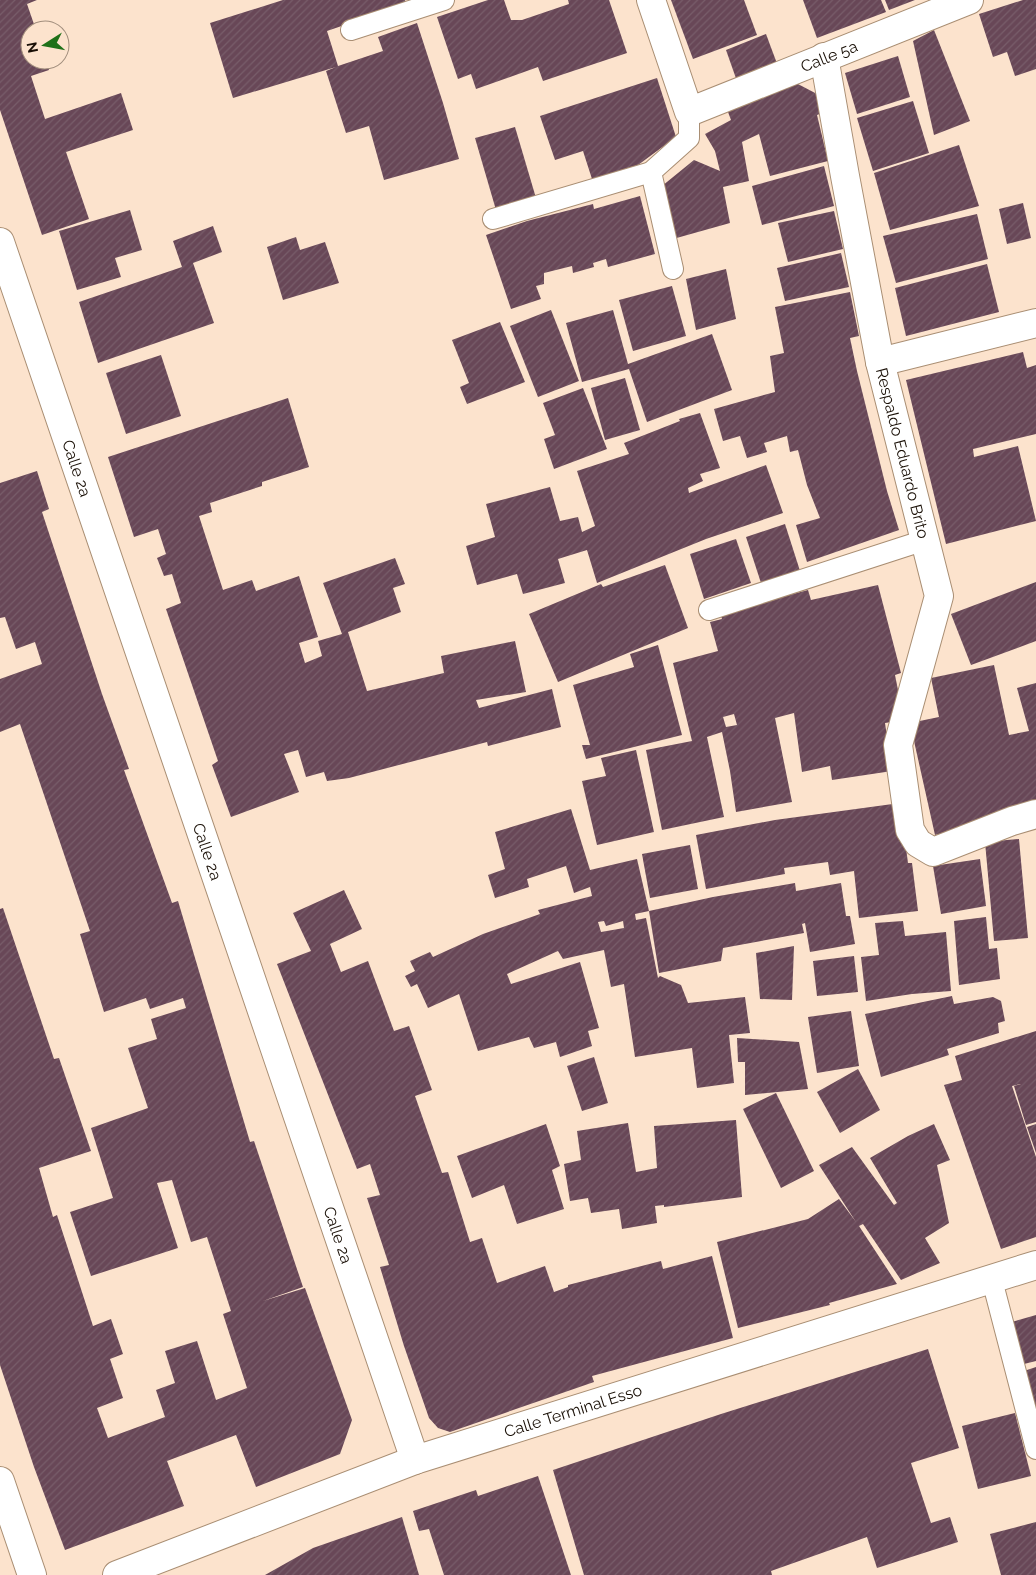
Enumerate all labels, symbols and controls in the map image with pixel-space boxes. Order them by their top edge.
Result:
north arrow [20,20,70,70]
street label: Calle 5a [798,36,860,76]
text: N [23,41,41,54]
street label: Respaldo Eduardo Brito [872,366,934,540]
street label: Calle 2a [59,437,96,499]
street label: Calle 2a [189,821,226,883]
street label: Calle 2a [320,1204,357,1266]
street label: Calle Terminal Esso [502,1380,644,1441]

